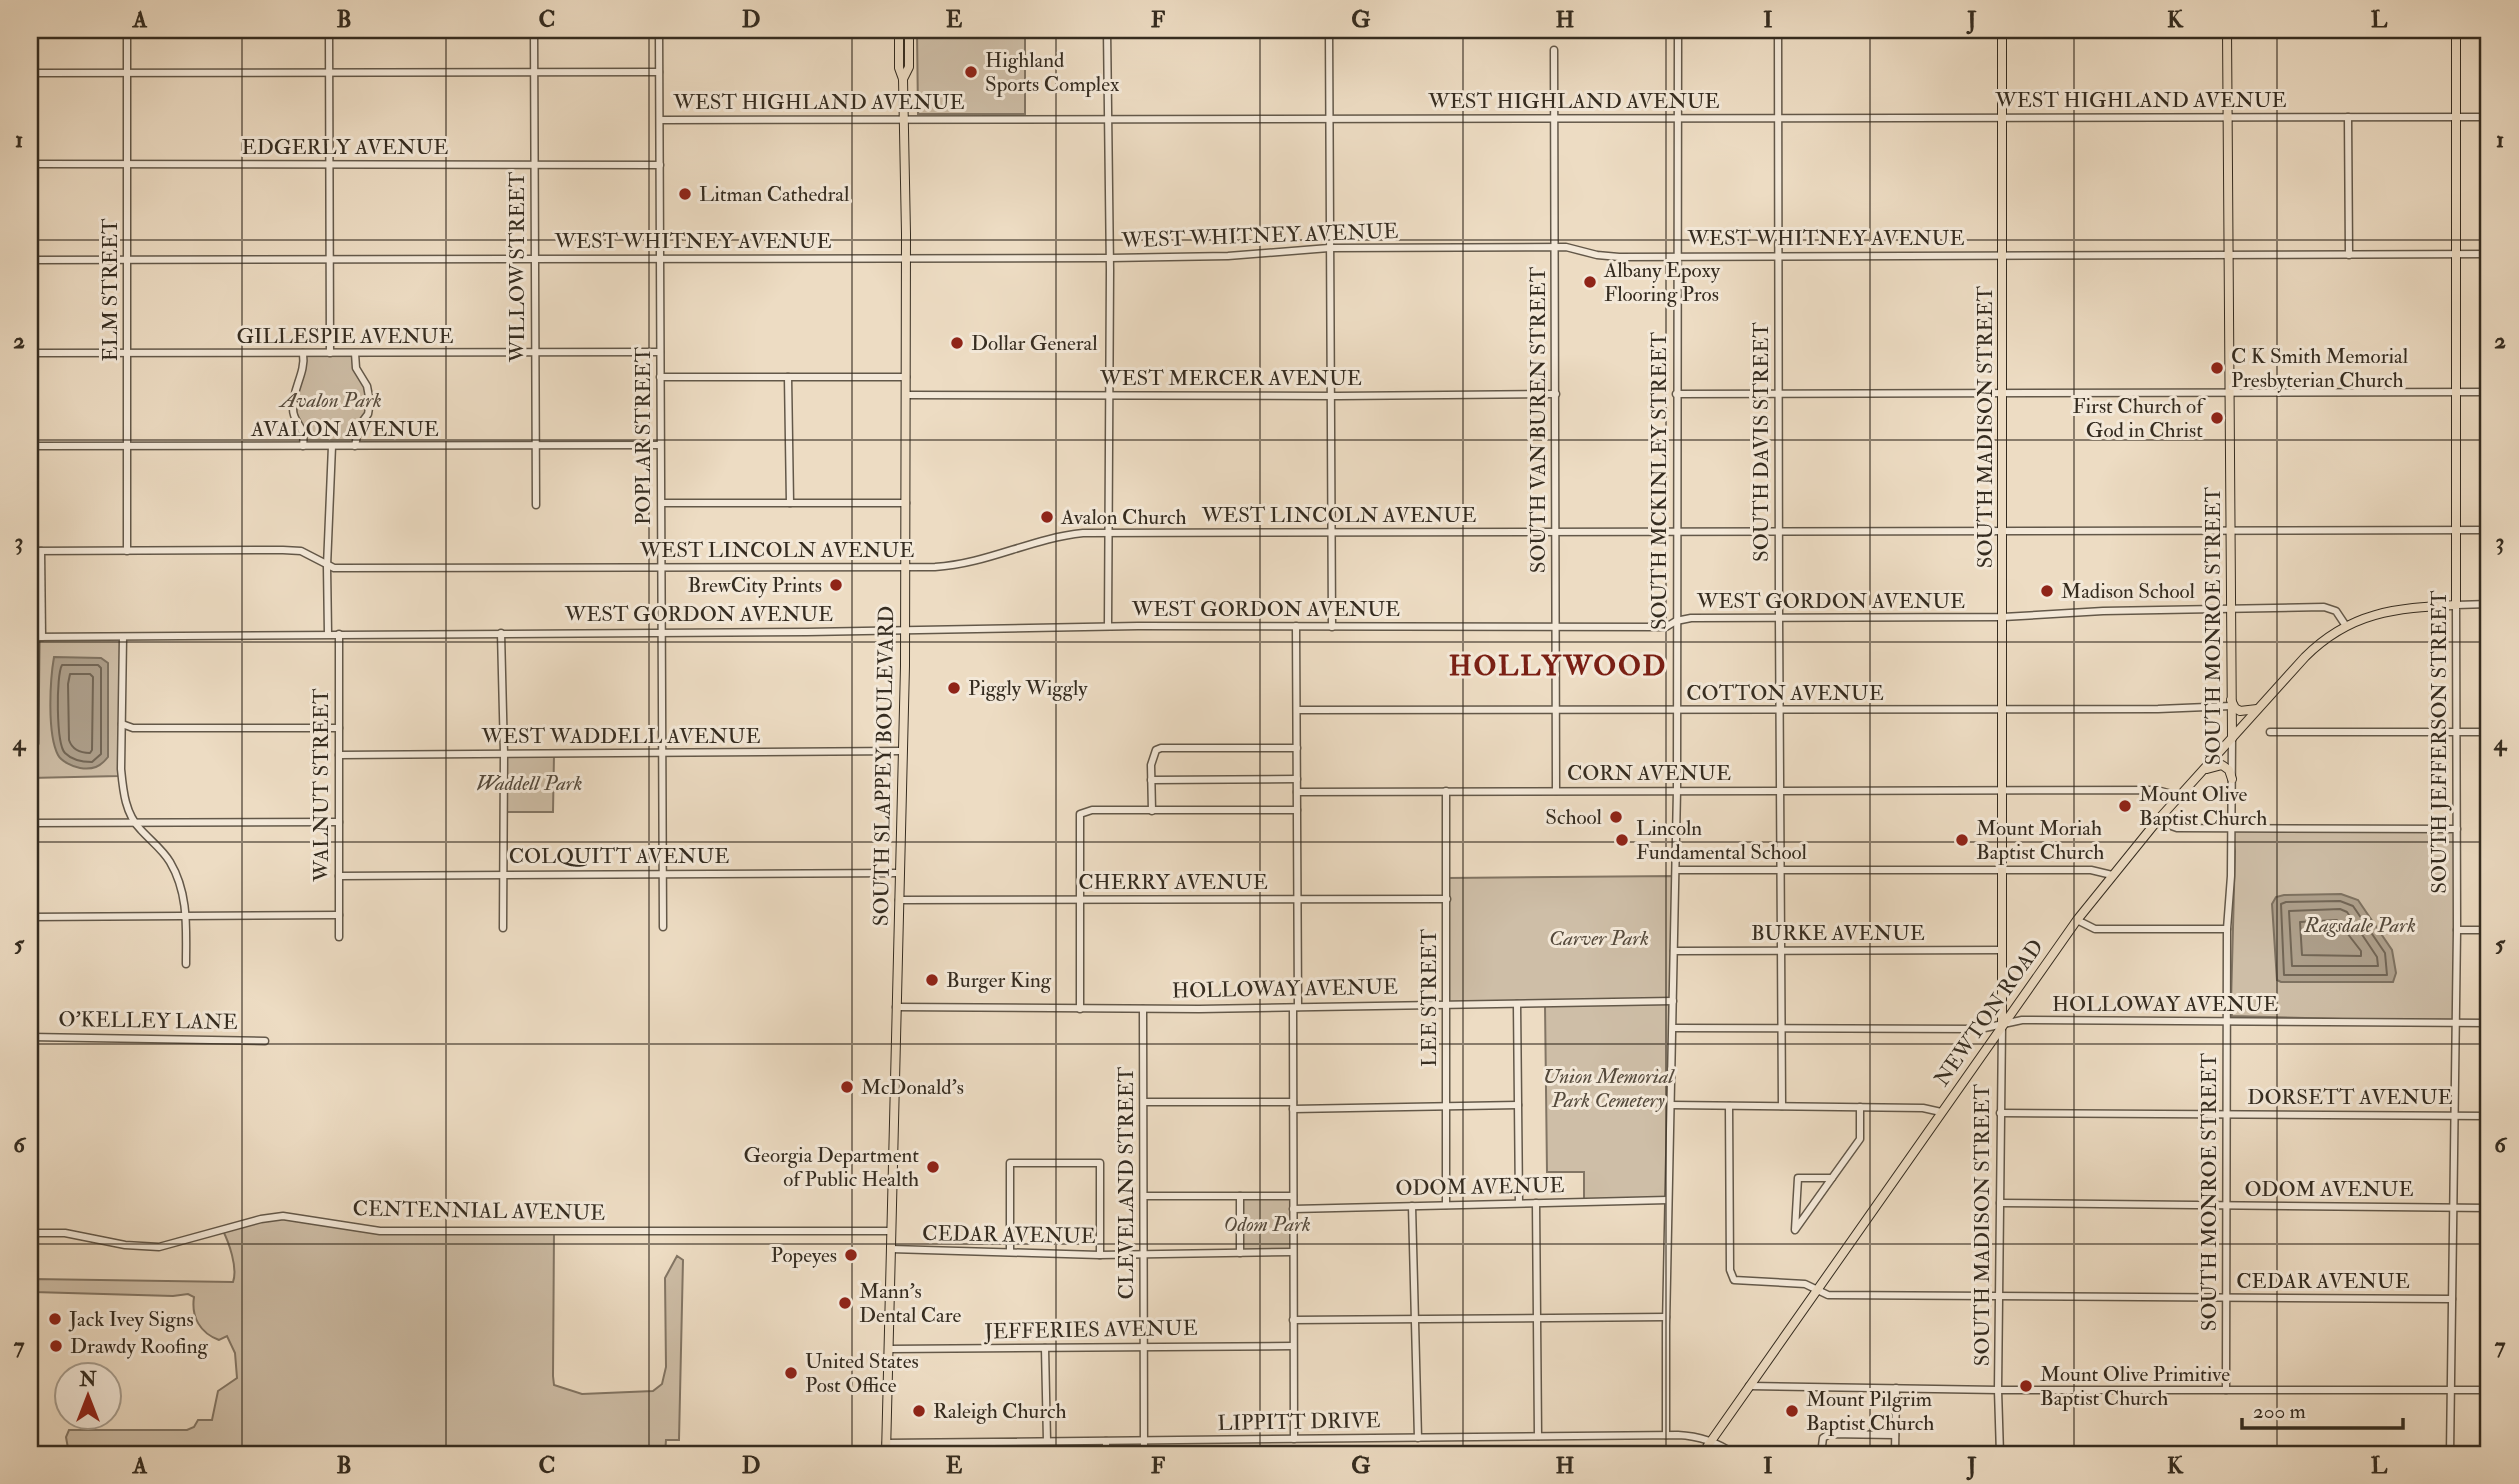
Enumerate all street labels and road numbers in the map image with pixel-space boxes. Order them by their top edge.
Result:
street label: WEST HIGHLAND AVENUE [1994,87,2287,114]
street label: WEST HIGHLAND AVENUE [1427,88,1720,115]
street label: WEST HIGHLAND AVENUE [672,89,965,116]
street label: EDGERLY AVENUE [242,134,448,161]
street label: WILLOW STREET [504,171,531,363]
street label: ELM STREET [97,218,124,362]
street label: WEST WHITNEY AVENUE [1120,218,1399,254]
street label: WEST WHITNEY AVENUE [1686,225,1965,252]
street label: WEST WHITNEY AVENUE [553,228,832,255]
street label: SOUTH VAN BUREN STREET [1525,266,1552,573]
street label: SOUTH MADISON STREET [1972,285,1999,568]
street label: SOUTH DAVIS STREET [1748,322,1775,562]
street label: GILLESPIE AVENUE [236,323,454,350]
street label: SOUTH MCKINLEY STREET [1646,331,1673,630]
street label: POPLAR STREET [630,347,657,525]
street label: WEST MERCER AVENUE [1099,365,1362,392]
street label: AVALON AVENUE [250,416,439,443]
street label: SOUTH MONROE STREET [2200,486,2227,765]
street label: WEST LINCOLN AVENUE [1201,502,1476,529]
street label: WEST LINCOLN AVENUE [639,537,914,564]
street label: WEST GORDON AVENUE [1696,588,1965,615]
street label: SOUTH JEFFERSON STREET [2426,590,2453,894]
street label: WEST GORDON AVENUE [1131,596,1400,623]
street label: WEST GORDON AVENUE [564,601,833,628]
street label: SOUTH SLAPPEY BOULEVARD [868,606,900,926]
street label: COTTON AVENUE [1686,680,1884,707]
street label: WALNUT STREET [308,688,335,883]
street label: WEST WADDELL AVENUE [480,723,761,750]
street label: CORN AVENUE [1567,760,1731,787]
street label: COLQUITT AVENUE [509,843,729,870]
street label: CHERRY AVENUE [1078,869,1268,896]
street label: BURKE AVENUE [1751,920,1925,947]
street label: LEE STREET [1416,929,1443,1067]
street label: NEWTON ROAD [1928,934,2050,1092]
street label: HOLLOWAY AVENUE [1172,974,1398,1004]
street label: HOLLOWAY AVENUE [2052,991,2278,1018]
street label: O'KELLEY LANE [58,1006,238,1036]
street label: SOUTH MONROE STREET [2196,1052,2223,1331]
street label: CLEVELAND STREET [1113,1066,1140,1299]
street label: SOUTH MADISON STREET [1969,1083,1996,1366]
street label: DORSETT AVENUE [2247,1084,2453,1111]
street label: ODOM AVENUE [1395,1172,1565,1202]
street label: ODOM AVENUE [2244,1176,2414,1203]
street label: CENTENNIAL AVENUE [352,1195,606,1227]
street label: CEDAR AVENUE [922,1220,1096,1250]
street label: CEDAR AVENUE [2236,1268,2410,1295]
street label: JEFFERIES AVENUE [983,1315,1198,1345]
street label: LIPPITT DRIVE [1217,1407,1381,1437]

